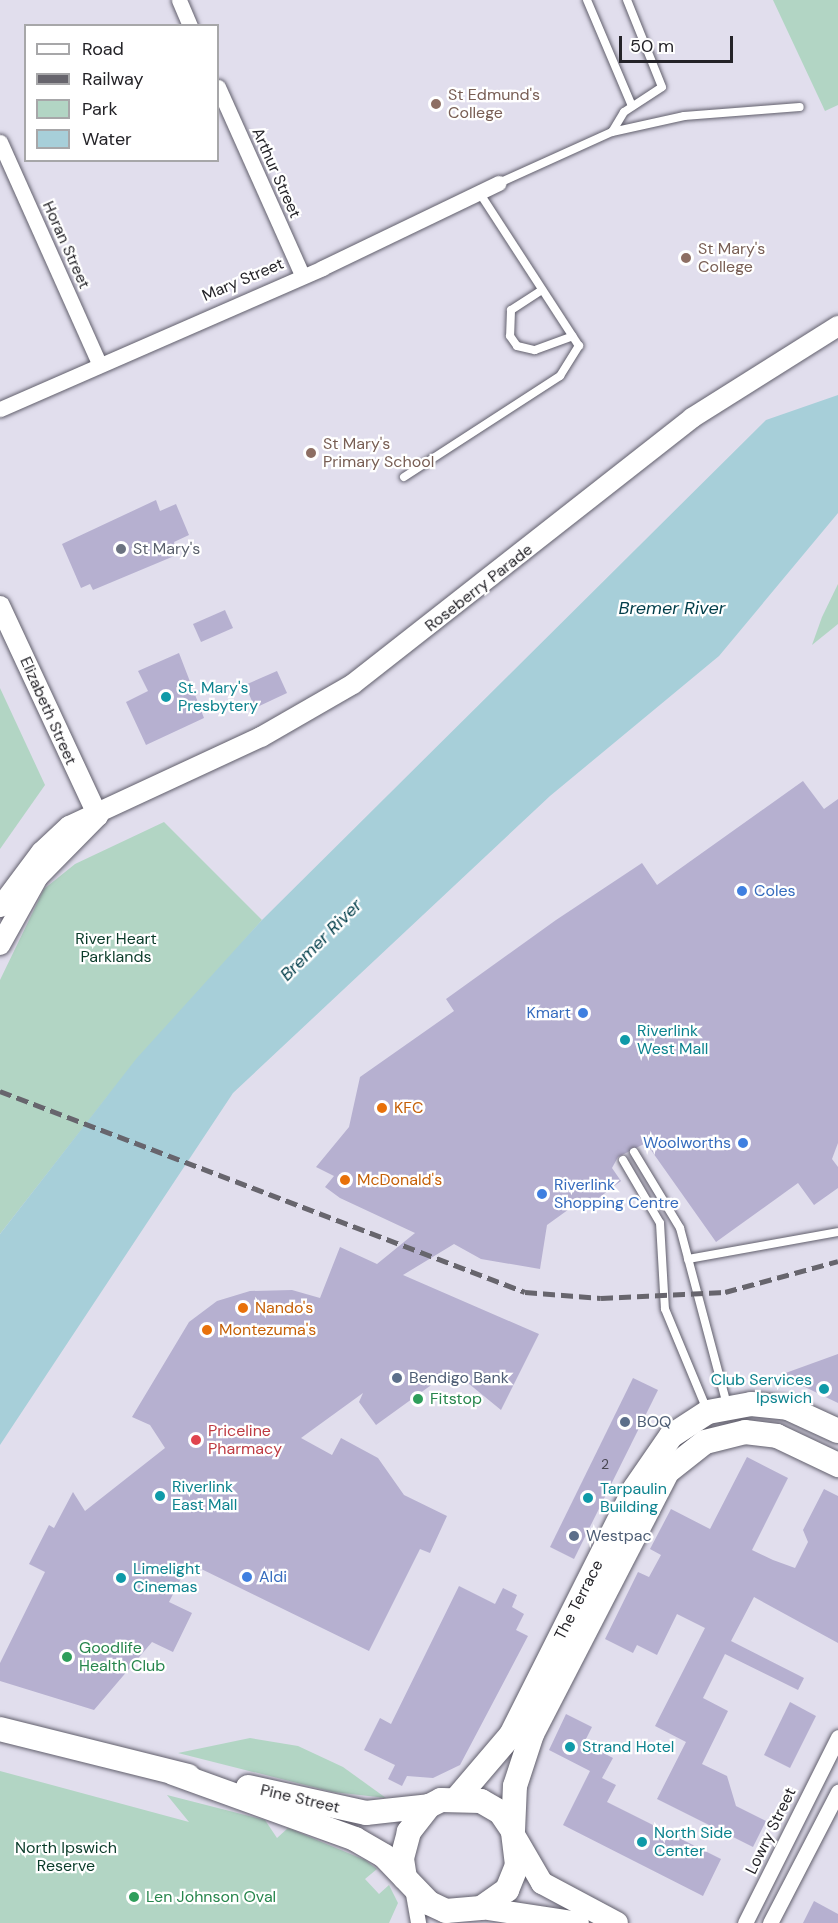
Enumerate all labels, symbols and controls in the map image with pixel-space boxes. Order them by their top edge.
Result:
legend [24,24,219,162]
scale bar [622,24,736,62]
text: 50 m [630,34,674,58]
text: Road [82,37,124,61]
text: Railway [82,67,144,91]
place label: St Edmund's College [448,85,540,123]
text: Park [82,97,118,121]
marker: St Edmund's College [429,97,443,111]
street label: Arthur Street [248,125,304,221]
text: Water [82,127,132,151]
street label: Horan Street [38,198,94,292]
place label: St Mary's College [698,239,765,277]
marker: St Mary's College [679,251,693,265]
street label: Mary Street [199,254,287,306]
place label: St Mary's Primary School [323,434,434,472]
marker: St Mary's Primary School [304,446,318,460]
place label: St Mary's [133,539,200,559]
street label: Roseberry Parade [421,540,537,636]
marker: St Mary's [114,542,128,556]
water label: Bremer River [619,597,725,619]
street label: Elizabeth Street [16,654,80,768]
place label: St. Mary's Presbytery [178,678,258,716]
marker: St. Mary's Presbytery [159,690,173,704]
place label: Coles [754,881,796,901]
marker: Coles [735,884,749,898]
water label: Bremer River [276,895,366,985]
park label: River Heart Parklands [75,929,157,967]
place label: Kmart [527,1003,571,1023]
marker: Kmart [576,1006,590,1020]
place label: Riverlink West Mall [637,1021,708,1059]
marker: Riverlink West Mall [618,1033,632,1047]
place label: KFC [394,1098,423,1118]
marker: KFC [375,1101,389,1115]
place label: Woolworths [643,1133,731,1153]
marker: Woolworths [736,1136,750,1150]
place label: McDonald's [357,1170,442,1190]
marker: McDonald's [338,1173,352,1187]
place label: Riverlink Shopping Centre [554,1175,679,1213]
marker: Riverlink Shopping Centre [535,1187,549,1201]
place label: Nando's [255,1298,313,1318]
marker: Nando's [236,1301,250,1315]
place label: Montezuma's [219,1320,316,1340]
marker: Montezuma's [200,1323,214,1337]
place label: Bendigo Bank [409,1368,509,1388]
place label: Club Services Ipswich [711,1370,812,1408]
marker: Bendigo Bank [390,1371,404,1385]
marker: Club Services Ipswich [817,1382,831,1396]
place label: Fitstop [430,1389,482,1409]
marker: Fitstop [411,1392,425,1406]
place label: BOQ [637,1412,671,1432]
marker: BOQ [618,1415,632,1429]
place label: Priceline Pharmacy [208,1421,282,1459]
marker: Priceline Pharmacy [189,1433,203,1447]
house number: 2 [601,1456,609,1472]
place label: Riverlink East Mall [172,1477,237,1515]
place label: Tarpaulin Building [600,1479,667,1517]
marker: Riverlink East Mall [153,1489,167,1503]
marker: Tarpaulin Building [581,1491,595,1505]
place label: Westpac [586,1526,652,1546]
marker: Westpac [567,1529,581,1543]
street label: The Terrace [551,1557,607,1643]
place label: Limelight Cinemas [133,1559,200,1597]
place label: Aldi [259,1567,287,1587]
marker: Aldi [240,1570,254,1584]
marker: Limelight Cinemas [114,1571,128,1585]
place label: Goodlife Health Club [79,1638,165,1676]
marker: Goodlife Health Club [60,1650,74,1664]
place label: Strand Hotel [582,1737,674,1757]
marker: Strand Hotel [563,1740,577,1754]
street label: Pine Street [258,1781,342,1817]
street label: Lowry Street [742,1785,800,1877]
place label: North Side Center [654,1823,732,1861]
marker: North Side Center [635,1835,649,1849]
park label: North Ipswich Reserve [15,1838,117,1876]
place label: Len Johnson Oval [146,1887,276,1907]
marker: Len Johnson Oval [127,1890,141,1904]

